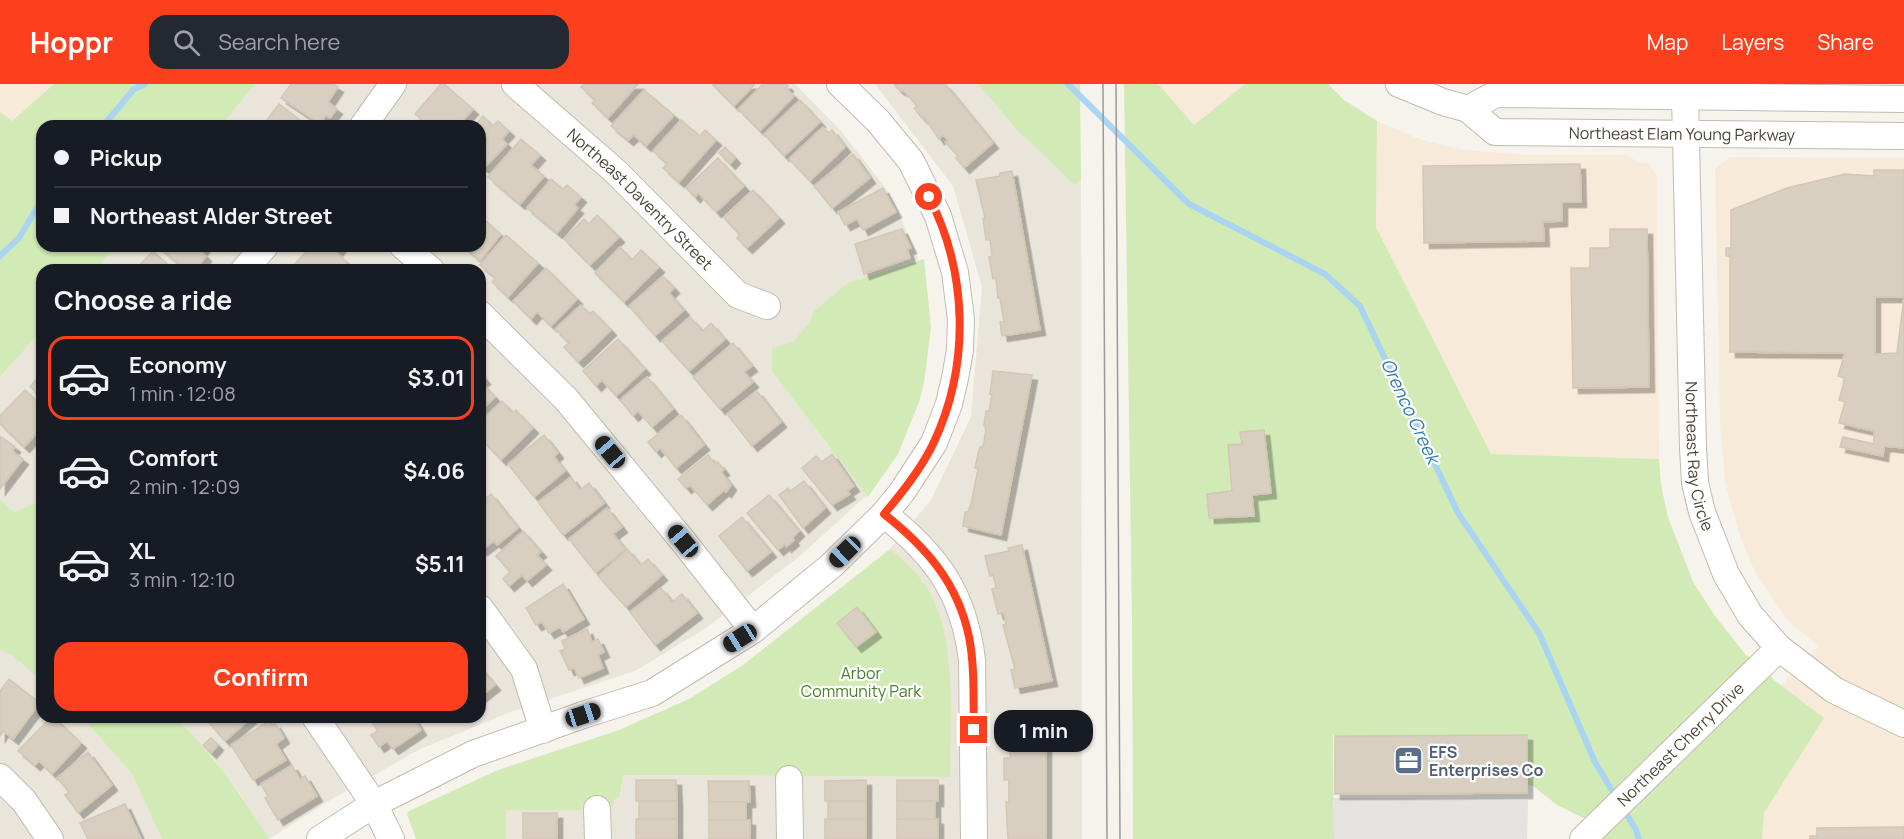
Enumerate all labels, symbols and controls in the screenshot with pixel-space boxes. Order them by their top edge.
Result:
search box [149,15,569,69]
text: Hoppr [30,23,113,61]
icon: search [170,26,203,59]
text: Search here [218,27,340,57]
text: Map [1647,28,1688,56]
text: Layers [1721,28,1784,56]
text: Share [1817,28,1874,56]
street label: Northeast Elam Young Parkway [1569,122,1796,146]
street label: Northeast Daventry Street [563,123,718,275]
text: Pickup [90,143,162,173]
route start [915,183,942,210]
text: Northeast Alder Street [90,201,332,231]
text: Choose a ride [54,281,232,318]
text: Economy [129,350,227,380]
icon: car [57,351,111,405]
water label: Orenco Creek [1376,354,1447,470]
text: $3.01 [408,363,465,393]
text: 1 min · 12:08 [129,380,236,407]
street label: Northeast Ray Circle [1680,381,1719,534]
car [592,432,628,472]
text: Comfort [129,443,218,473]
icon: car [57,444,111,498]
text: $4.06 [403,456,465,486]
text: 2 min · 12:09 [129,473,240,500]
car [665,521,701,561]
car [826,533,864,571]
text: XL [129,536,155,566]
icon: car [57,537,111,591]
text: $5.11 [415,549,465,579]
text: 3 min · 12:10 [129,566,235,593]
car [720,621,760,655]
button: Confirm [54,642,468,711]
park label: Arbor Community Park [801,662,922,702]
street label: Northeast Cherry Drive [1612,677,1749,811]
car [563,701,603,729]
callout: 1 min [995,709,1094,751]
route end [960,716,987,743]
text: 1 min [1019,717,1068,744]
place label: EFS Enterprises Co [1429,741,1544,781]
office icon: EFS Enterprises Co [1392,745,1424,777]

